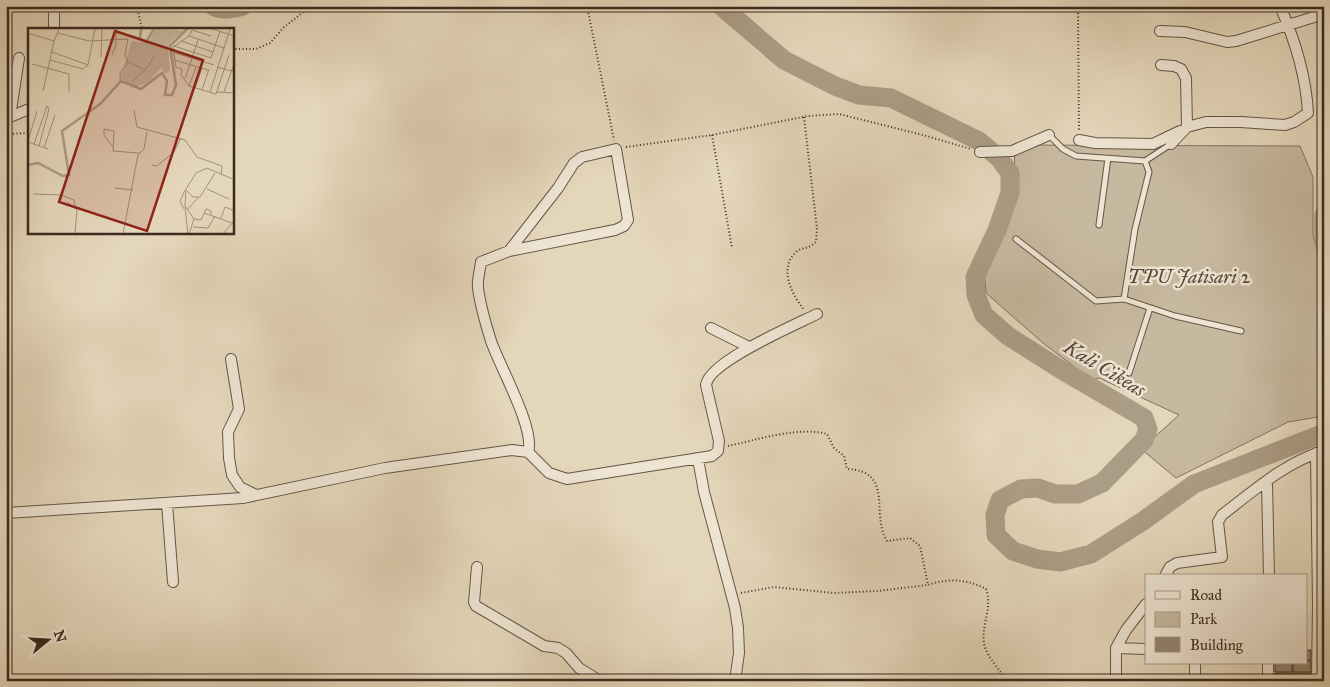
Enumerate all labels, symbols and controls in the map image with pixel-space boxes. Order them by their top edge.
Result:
inset map [28,28,234,234]
park label: TPU Jatisari 2 [1128,265,1251,288]
water label: Kali Cikeas [1059,334,1151,402]
legend [1145,574,1308,664]
text: Road [1190,586,1222,604]
text: Park [1190,610,1217,628]
north arrow [22,614,72,664]
text: N [50,628,70,645]
text: Building [1190,636,1244,654]

